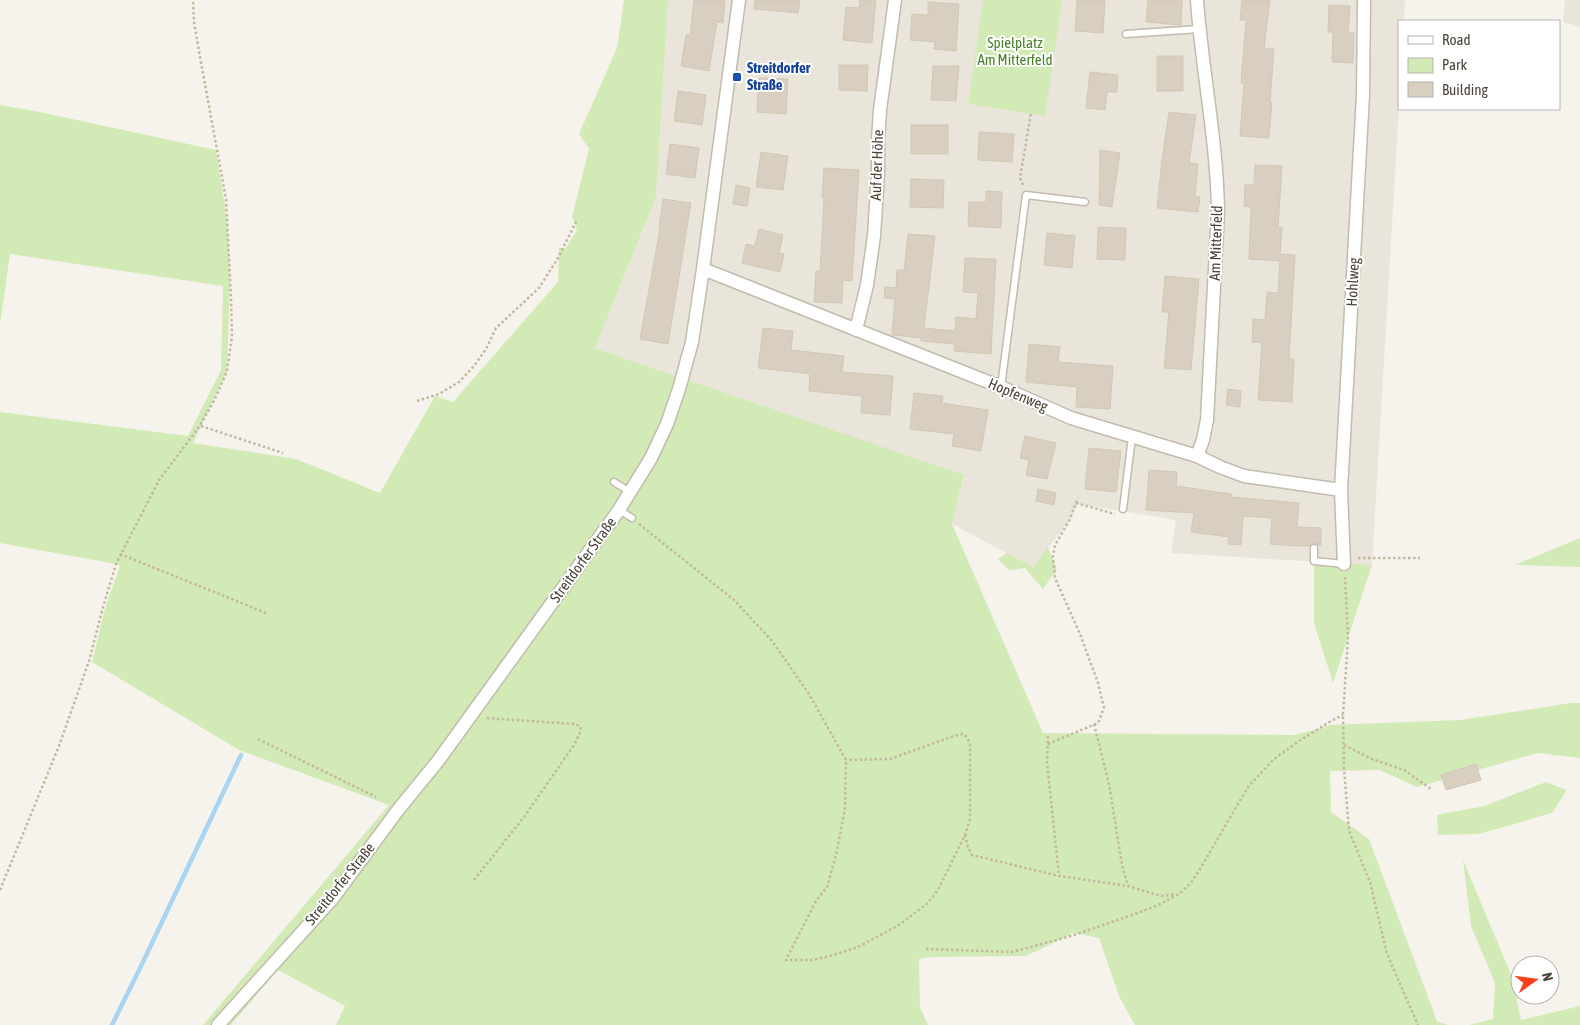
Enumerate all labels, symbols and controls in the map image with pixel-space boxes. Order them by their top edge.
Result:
legend [1398,20,1560,110]
text: Road [1442,31,1471,48]
park label: Spielplatz Am Mitterfeld [977,34,1053,68]
text: Park [1442,56,1467,73]
place label: Streitdorfer Straße [747,59,811,93]
marker: Streitdorfer Straße [731,71,743,83]
text: Building [1442,81,1488,98]
street label: Auf der Höhe [867,129,886,201]
street label: Am Mitterfeld [1206,205,1225,281]
street label: Hohlweg [1343,257,1362,307]
street label: Hopfenweg [986,374,1051,415]
street label: Streitdorfer Straße [546,514,619,606]
street label: Streitdorfer Straße [301,839,378,928]
north arrow [1510,955,1560,1005]
text: N [1539,971,1556,983]

